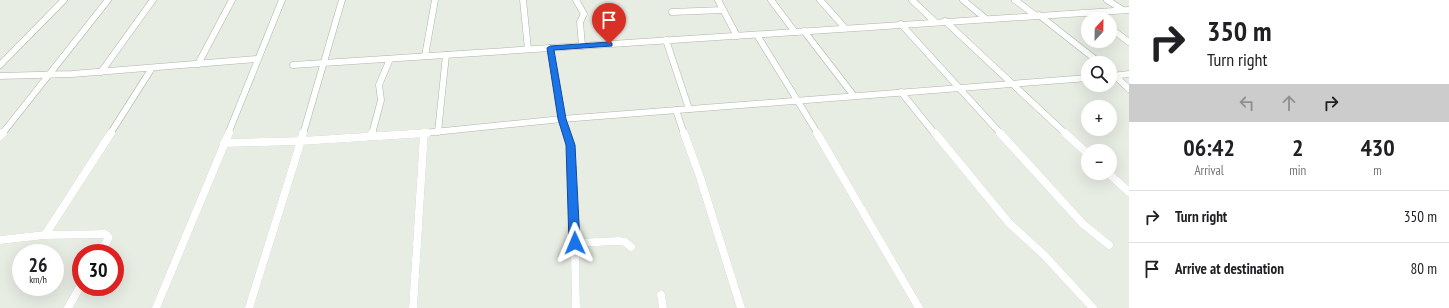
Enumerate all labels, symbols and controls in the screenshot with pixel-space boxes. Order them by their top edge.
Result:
pin [592,3,626,44]
icon: arrive [598,9,620,31]
north arrow [1081,12,1117,48]
map controls [1081,12,1117,180]
text: 350 m [1207,12,1271,49]
icon: right [1141,16,1193,68]
text: Turn right [1207,48,1267,71]
button: search [1081,56,1117,92]
icon: left [1236,92,1258,114]
icon: ahead [1278,92,1300,114]
icon: right [1320,92,1342,114]
button: + [1081,100,1117,136]
text: 06:42 [1183,132,1235,163]
text: 2 [1292,132,1303,163]
text: 430 [1360,132,1395,163]
button: − [1081,144,1117,180]
text: Arrival [1194,162,1224,179]
text: min [1289,162,1306,179]
text: m [1373,162,1382,179]
icon: right [1141,206,1163,228]
text: Turn right [1175,207,1227,226]
text: 350 m [1404,207,1437,226]
position arrow [554,222,596,264]
speed limit sign: 30 [72,244,124,296]
text: 26 [28,252,48,278]
icon: arrive [1141,258,1163,280]
text: Arrive at destination [1175,259,1284,278]
text: 80 m [1411,259,1437,278]
text: km/h [29,273,47,286]

